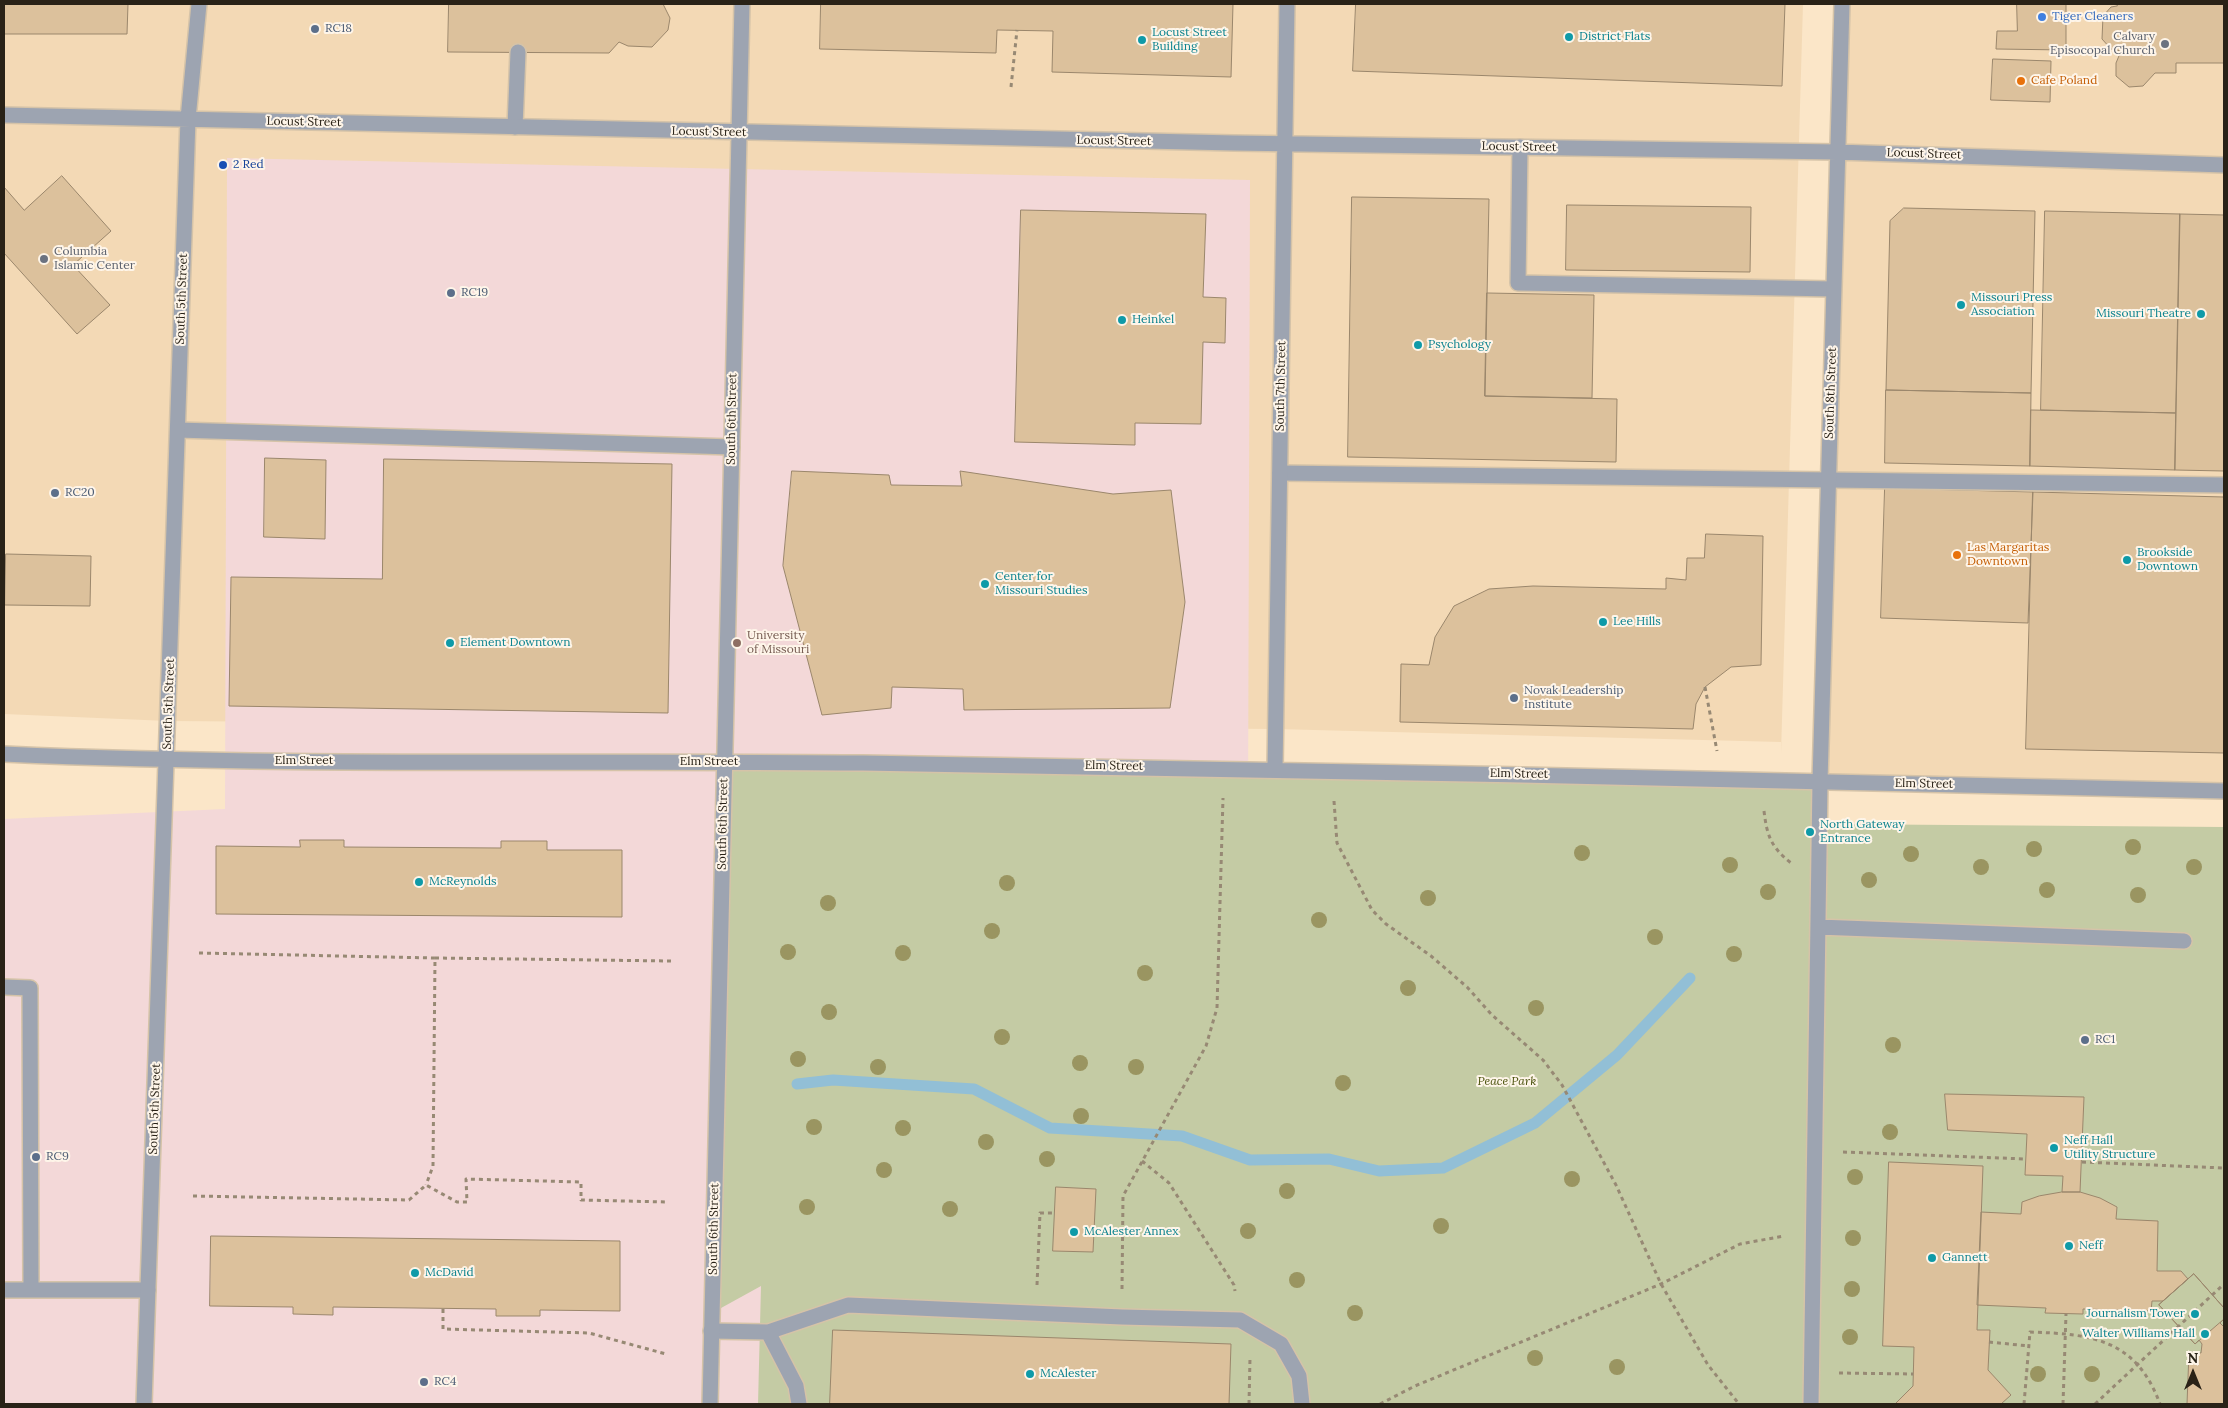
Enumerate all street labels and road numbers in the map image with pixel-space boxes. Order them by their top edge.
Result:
street label: Locust Street [266,114,342,130]
street label: Locust Street [671,124,747,140]
street label: Locust Street [1076,133,1152,149]
street label: Locust Street [1481,139,1557,155]
street label: Locust Street [1886,145,1962,163]
street label: South 5th Street [173,253,191,345]
street label: South 7th Street [1273,341,1289,431]
street label: South 8th Street [1822,347,1840,439]
street label: South 6th Street [724,373,740,465]
street label: South 5th Street [160,658,178,750]
street label: Elm Street [275,754,333,768]
street label: Elm Street [680,755,738,769]
street label: Elm Street [1085,758,1143,774]
street label: Elm Street [1490,766,1548,782]
street label: Elm Street [1895,776,1953,792]
street label: South 6th Street [715,778,731,870]
street label: South 5th Street [146,1063,164,1155]
street label: South 6th Street [706,1183,722,1275]

